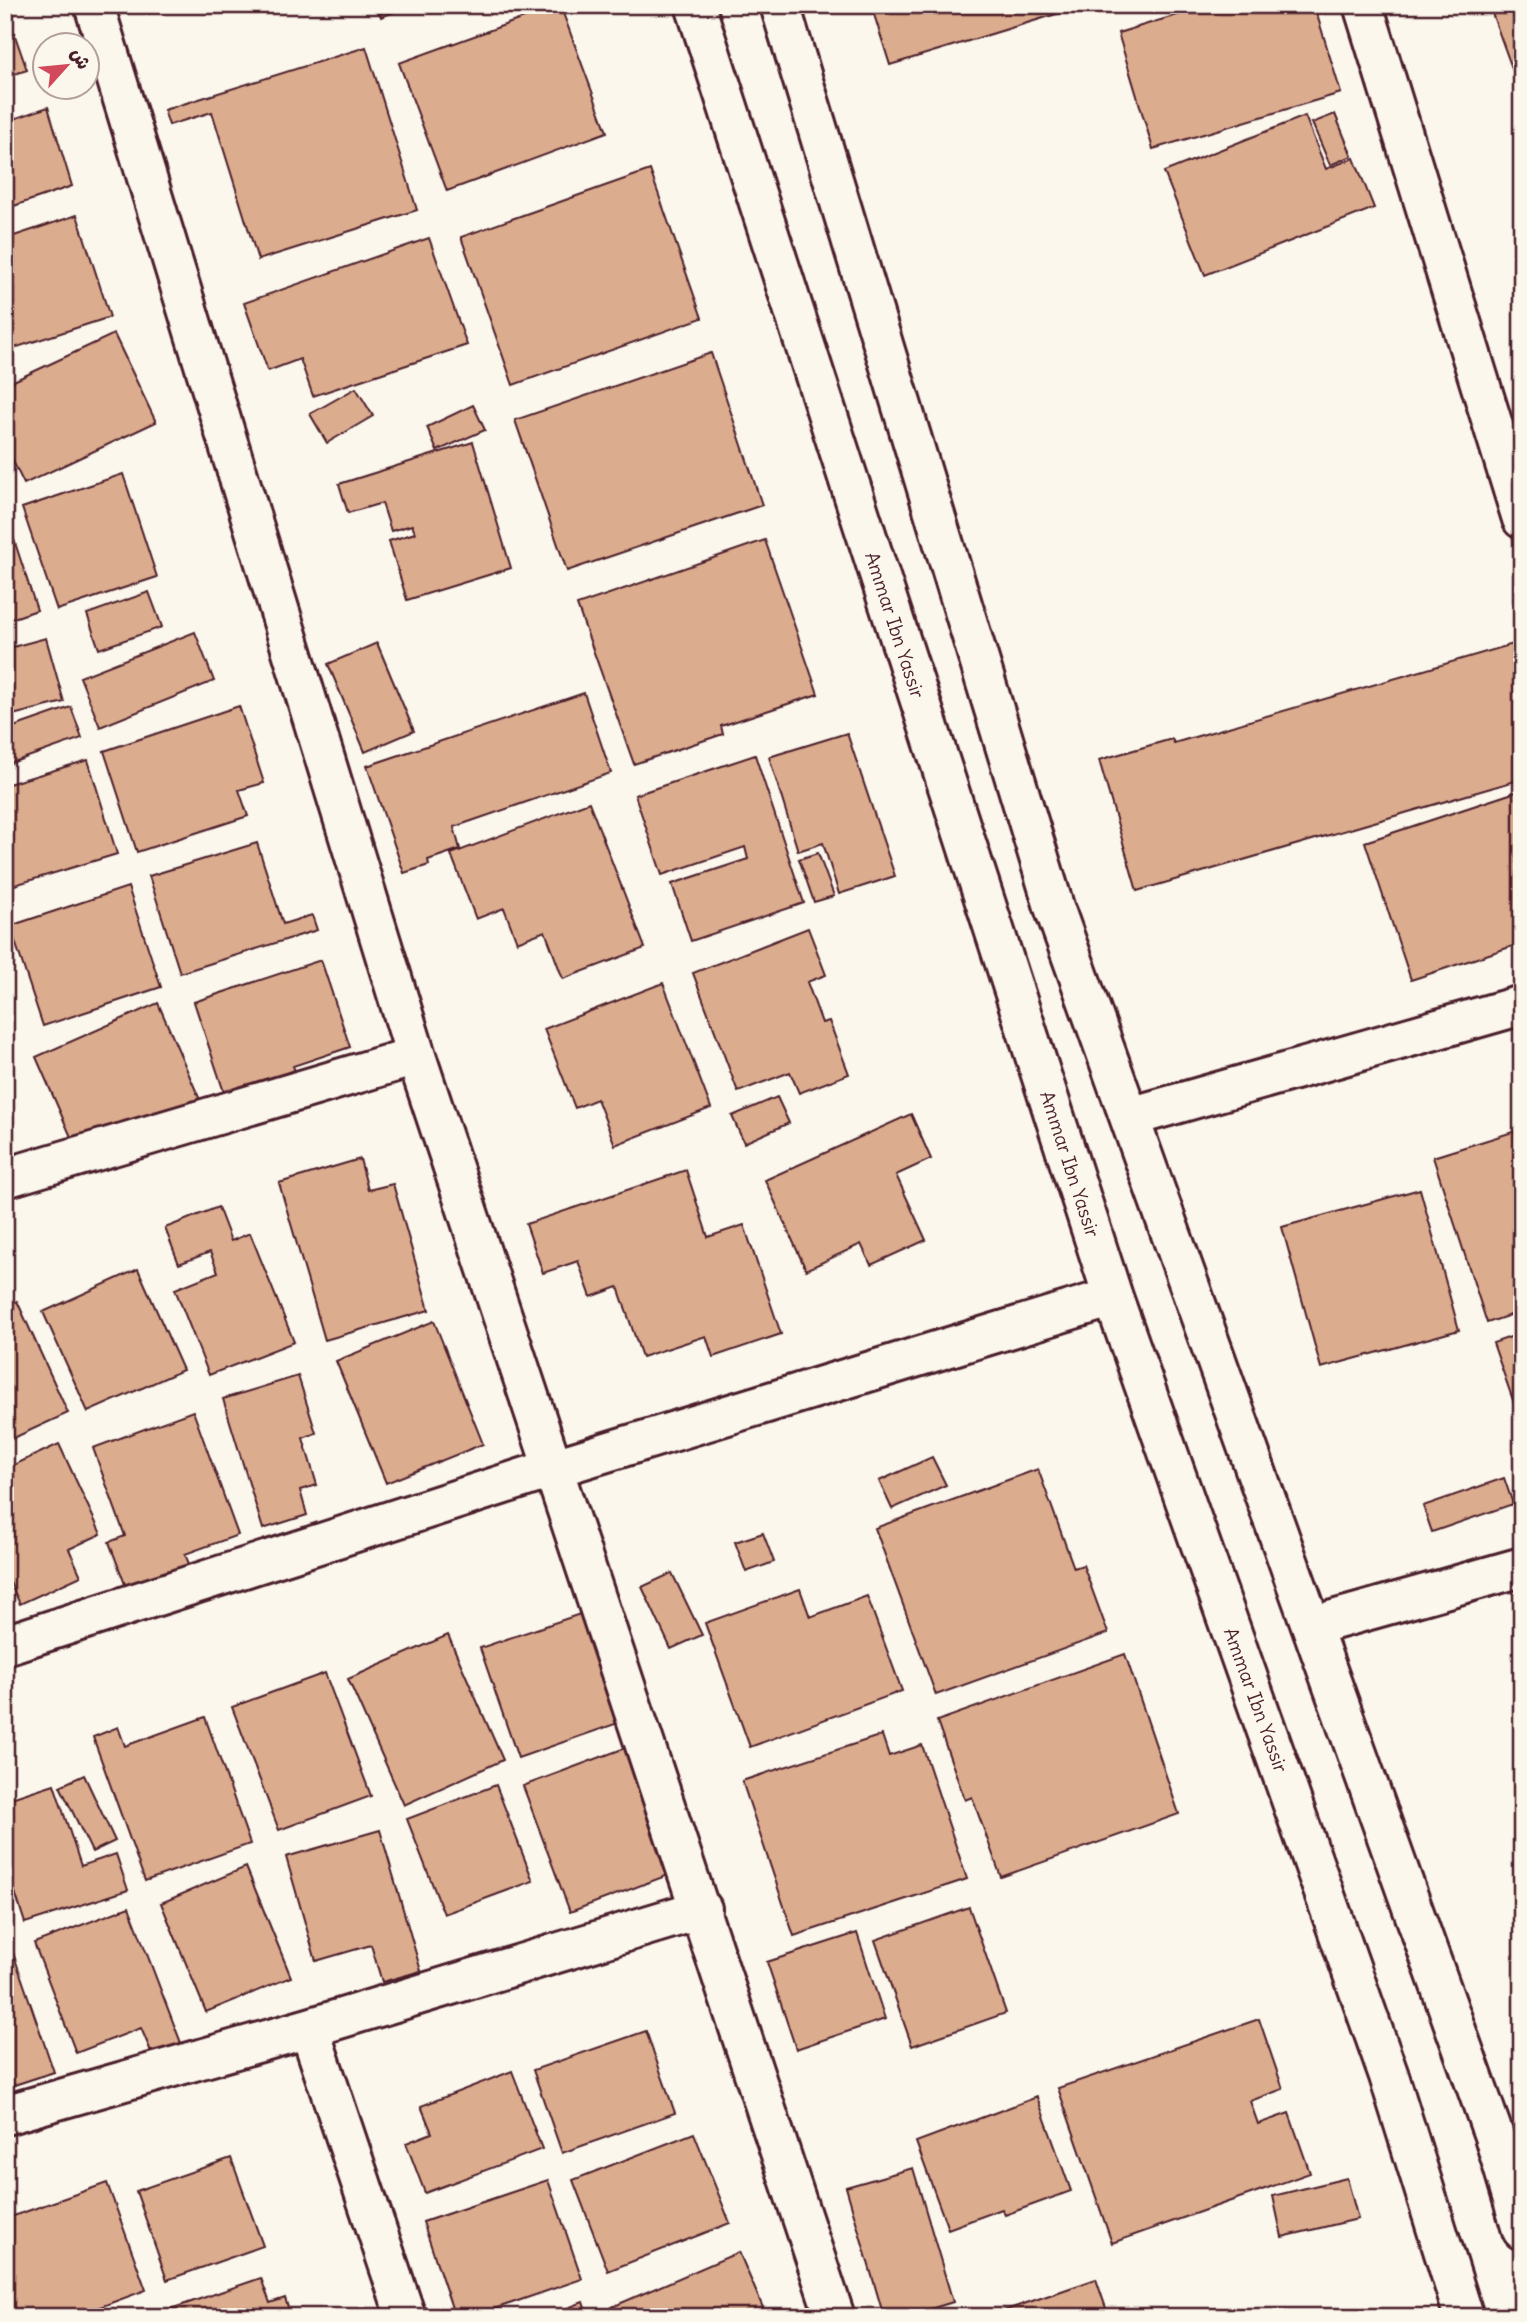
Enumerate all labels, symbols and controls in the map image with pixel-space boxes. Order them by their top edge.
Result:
north arrow [32,32,102,102]
text: ش [66,44,97,73]
street label: Ammar Ibn Yassir [860,549,930,701]
street label: Ammar Ibn Yassir [1035,1088,1105,1240]
street label: Ammar Ibn Yassir [1219,1624,1293,1776]

